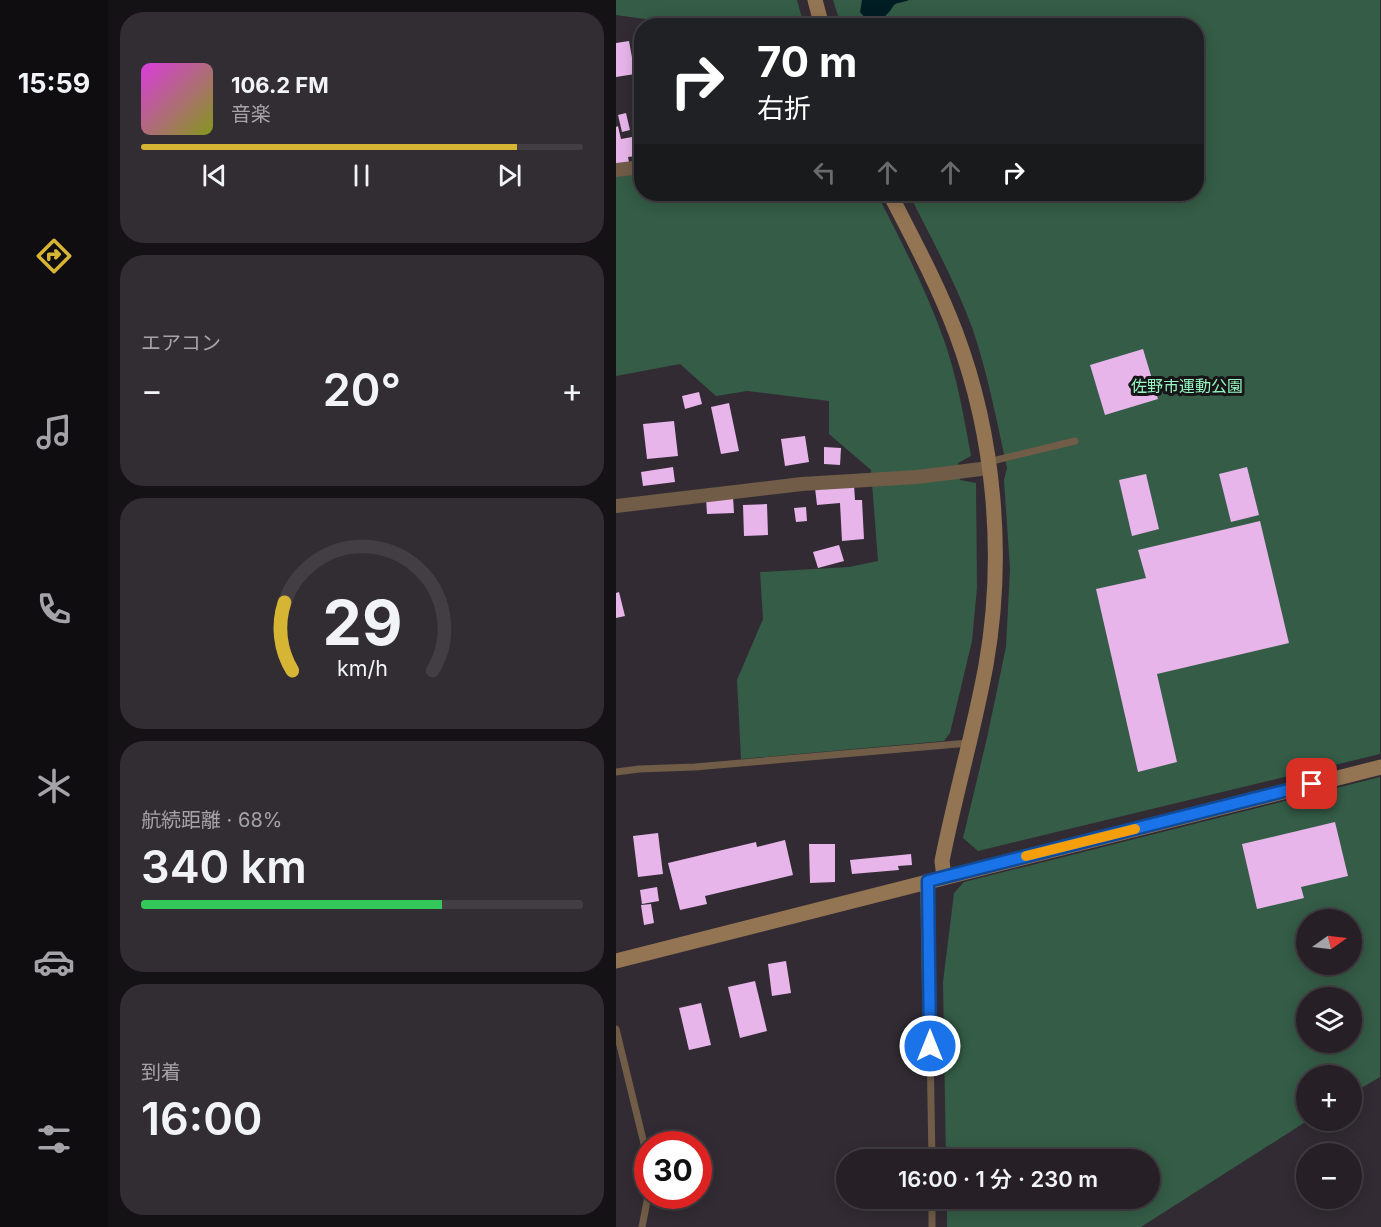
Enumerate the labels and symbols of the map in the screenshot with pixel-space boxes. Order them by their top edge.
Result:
park label: 佐野市運動公園 [1131,376,1243,396]
pin [1286,758,1337,809]
north arrow [1296,909,1362,975]
position arrow [898,1014,962,1078]
speed limit sign: 30 [634,1131,712,1209]

